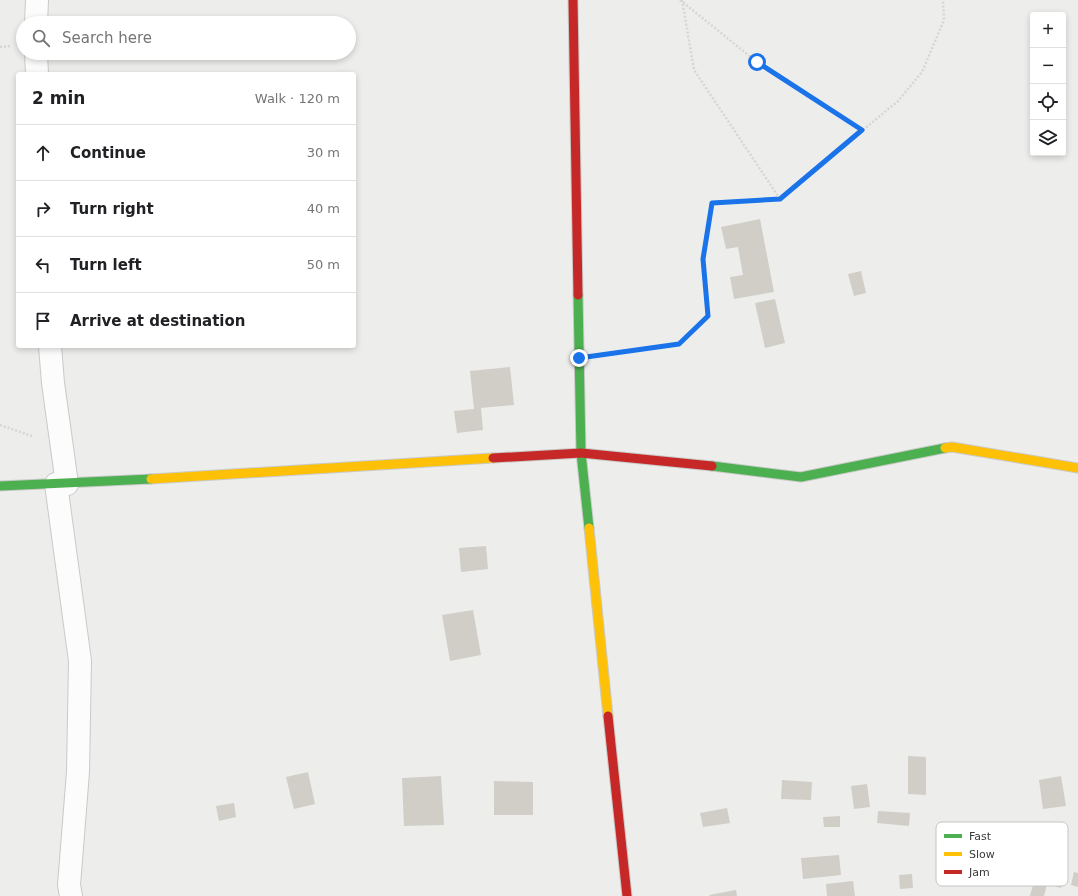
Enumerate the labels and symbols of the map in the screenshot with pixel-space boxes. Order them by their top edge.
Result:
route start [748,53,766,71]
route end [570,349,588,367]
legend [936,822,1068,886]
text: Fast [969,830,992,843]
text: Slow [969,848,995,861]
text: Jam [968,866,990,879]

